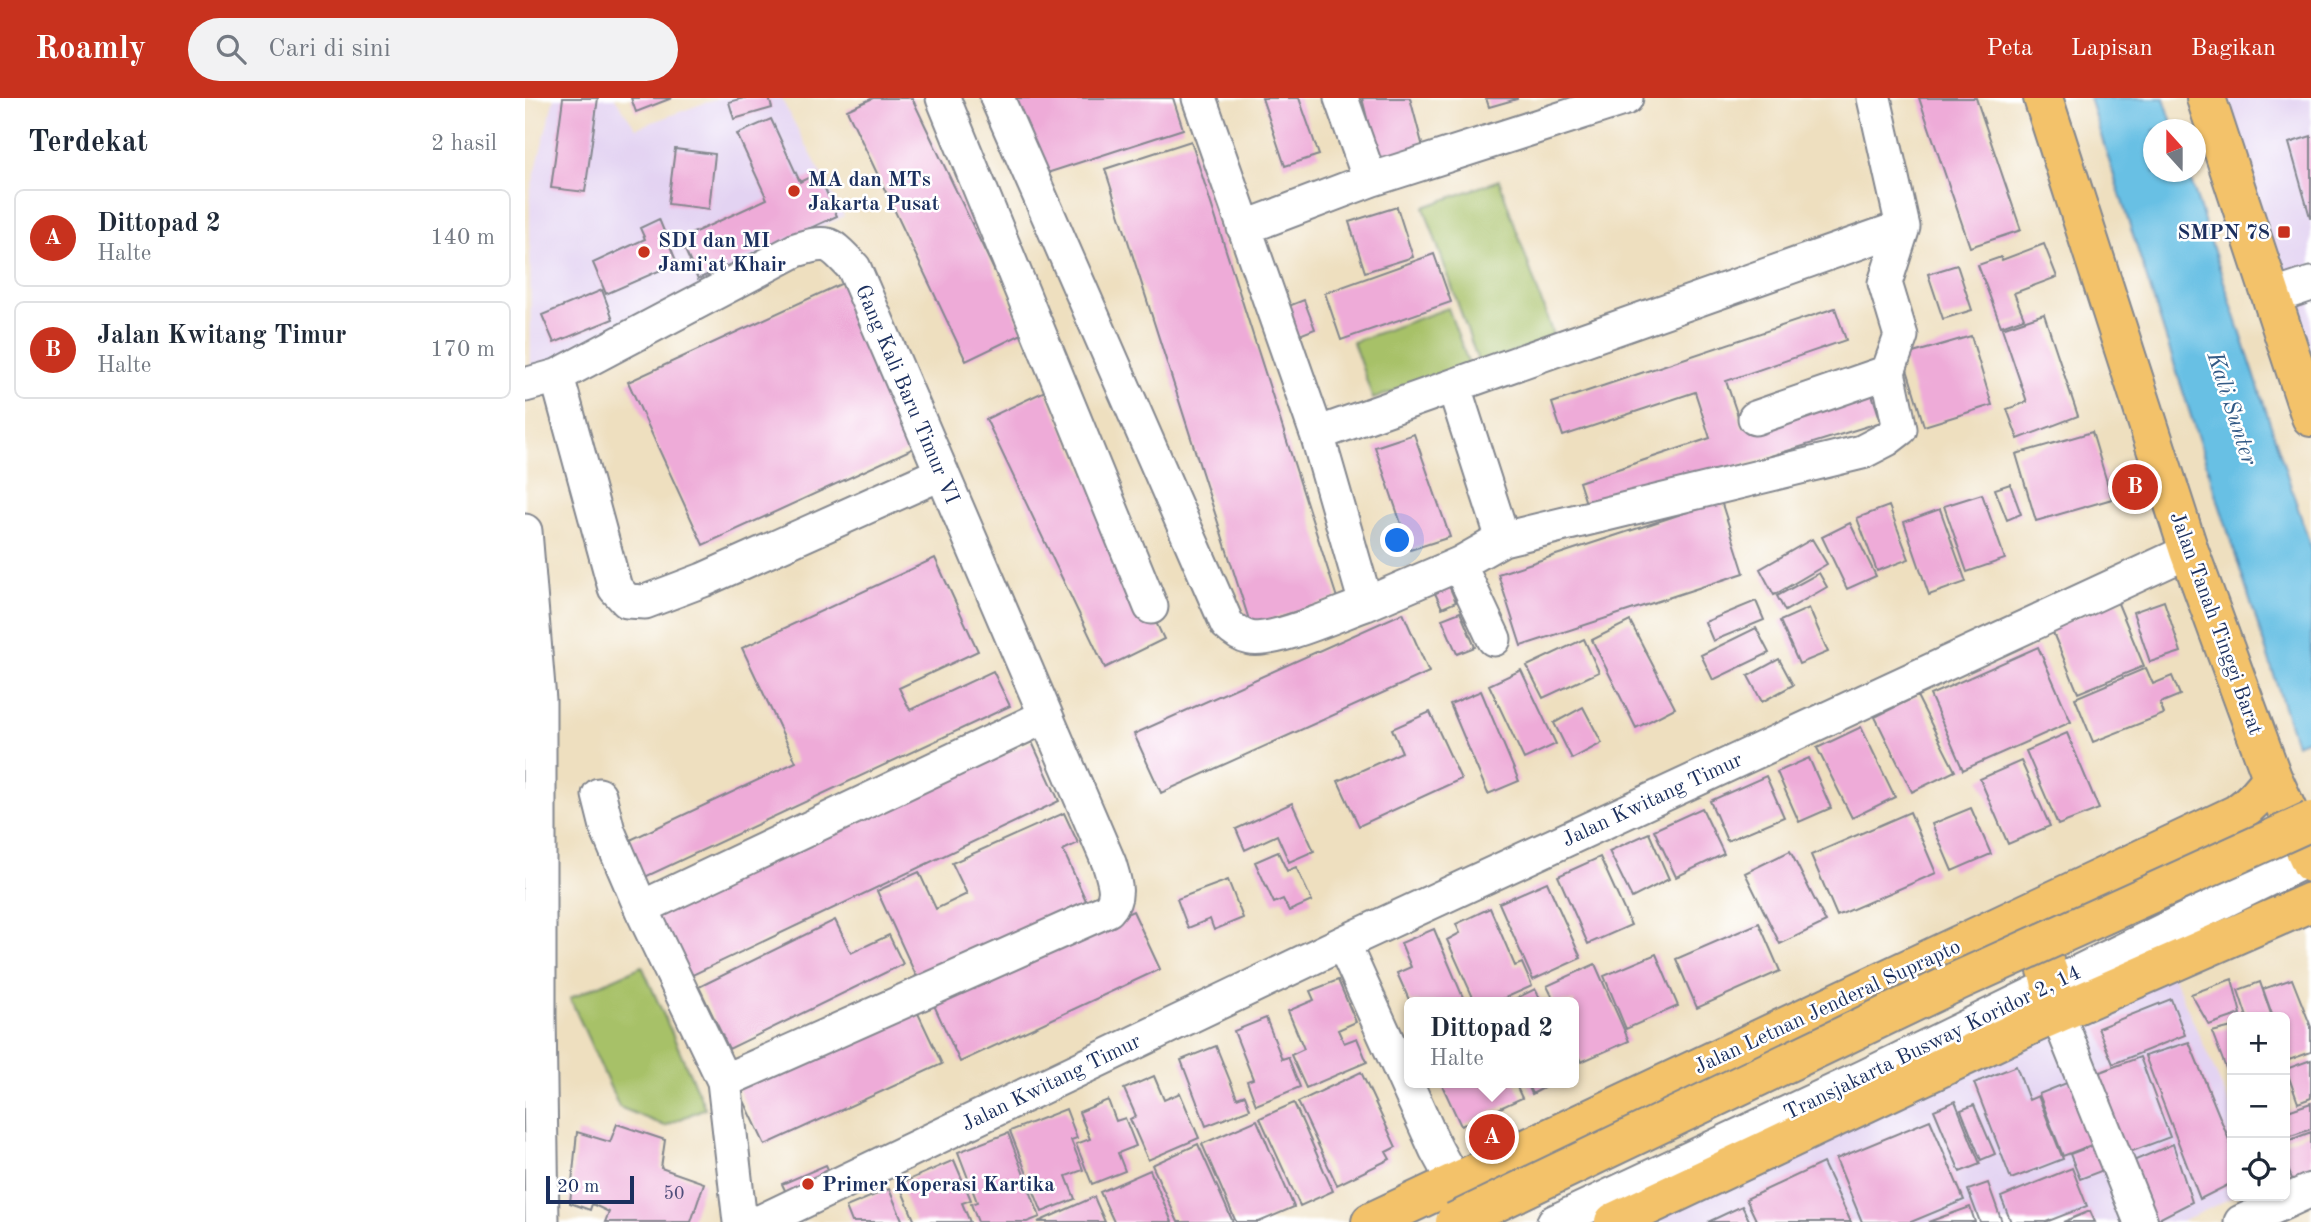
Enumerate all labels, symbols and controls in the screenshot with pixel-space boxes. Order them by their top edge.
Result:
search box [188,18,678,81]
icon: search [212,30,250,68]
text: Roamly [35,33,146,66]
text: Cari di sini [268,36,391,62]
text: Peta [1986,37,2033,61]
text: Lapisan [2071,37,2153,61]
text: Bagikan [2191,37,2276,61]
north arrow [2143,119,2206,182]
text: Terdekat [28,128,148,158]
text: 2 hasil [431,132,497,155]
place label: MA dan MTs Jakarta Pusat [808,170,940,215]
marker: MA dan MTs Jakarta Pusat [786,183,802,199]
text: Dittopad 2 [97,211,221,237]
place label: SMPN 78 [2177,223,2270,244]
marker: SMPN 78 [2276,224,2292,240]
text: A [44,226,62,249]
text: 140 m [430,226,495,249]
place label: SDI dan MI Jami'at Khair [658,231,786,276]
text: Halte [97,242,151,265]
marker: SDI dan MI Jami'at Khair [636,244,652,260]
street label: Gang Kali Baru Timur VI [851,282,962,507]
text: Jalan Kwitang Timur [97,323,347,349]
text: B [45,338,61,361]
text: 170 m [430,338,495,361]
water label: Kali Sunter [2202,348,2261,469]
text: Halte [97,354,151,377]
pin: B [2112,461,2158,513]
street label: Jalan Tanah Tinggi Barat [2165,509,2266,738]
your location [1380,523,1414,557]
street label: Jalan Kwitang Timur [1559,749,1746,851]
street label: Jalan Letnan Jenderal Suprapto [1691,936,1964,1078]
street label: Transjakarta Busway Koridor 2, 14 [1781,962,2084,1125]
popup [1404,997,1579,1088]
map controls [2227,1012,2290,1201]
button: + [2227,1012,2290,1075]
text: Dittopad 2 [1430,1016,1553,1042]
street label: Jalan Kwitang Timur [959,1031,1145,1136]
text: Halte [1430,1047,1484,1070]
button: − [2227,1075,2290,1138]
pin: A [1469,1111,1515,1163]
button: locate [2227,1138,2290,1201]
scale bar [546,1173,633,1205]
place label: Primer Koperasi Kartika [822,1175,1055,1196]
marker: Primer Koperasi Kartika [800,1176,816,1192]
text: 20 m [557,1178,599,1197]
house number: 50 [664,1185,684,1203]

